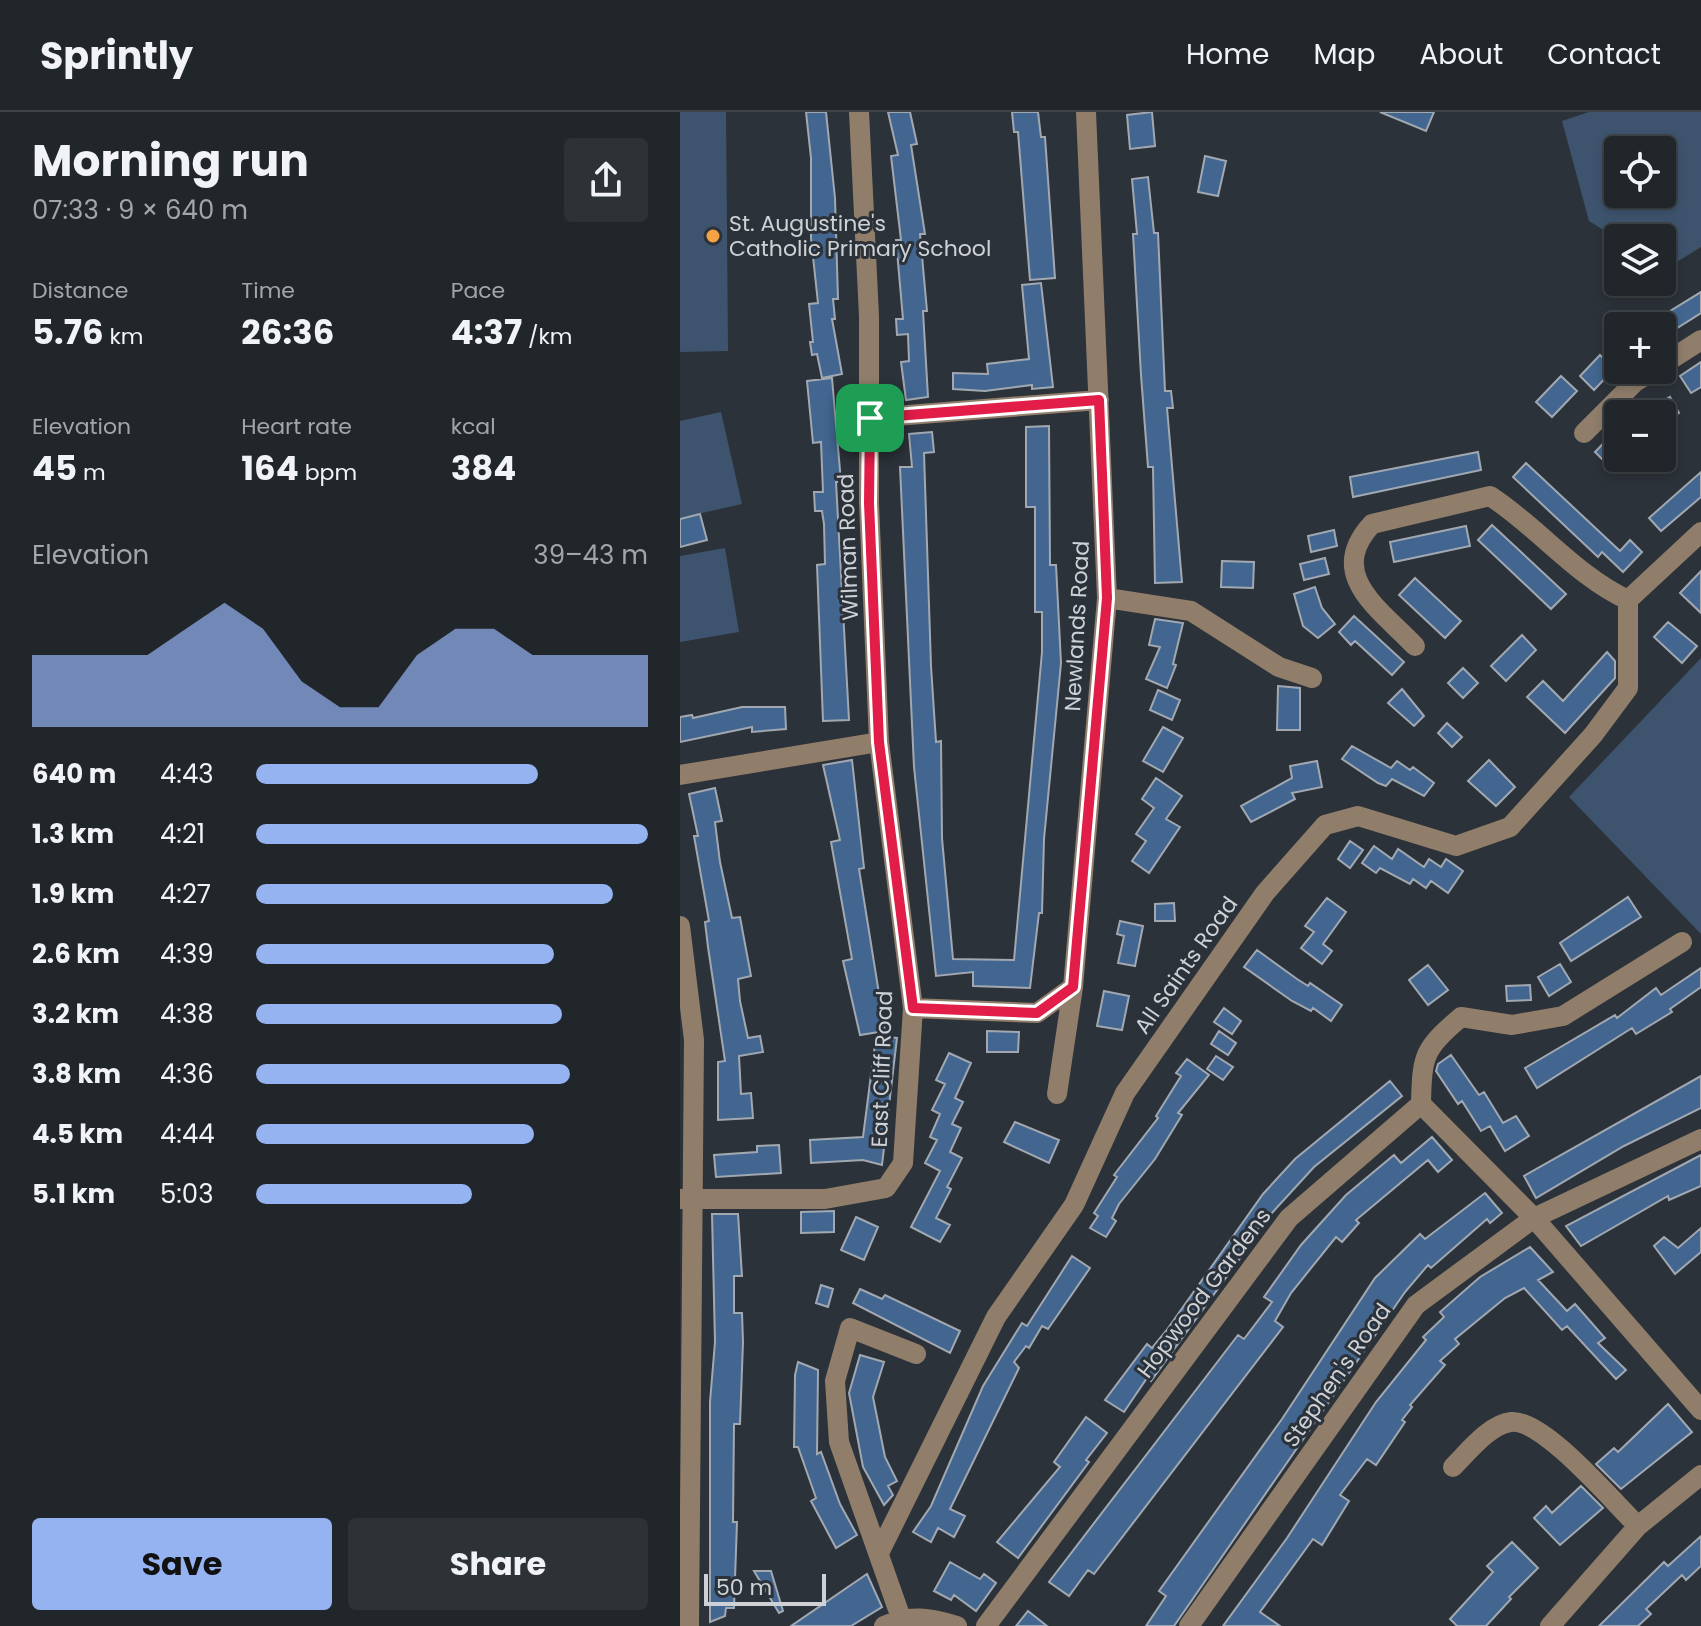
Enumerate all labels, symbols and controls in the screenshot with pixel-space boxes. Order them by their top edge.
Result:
text: Sprintly [40,29,193,82]
text: Home [1186,35,1269,74]
text: Map [1313,35,1375,74]
text: About [1419,35,1503,74]
text: Contact [1547,35,1661,74]
text: Morning run [32,130,309,191]
map controls [1604,136,1676,472]
button: locate [1604,136,1676,208]
button: share [564,138,648,222]
text: 07:33 · 9 × 640 m [32,192,248,228]
place label: St. Augustine's Catholic Primary School [729,208,991,264]
button: layers [1604,224,1676,296]
marker: St. Augustine's Catholic Primary School [704,227,722,245]
text: Distance [32,275,128,306]
text: Time [241,275,295,306]
text: Pace [451,275,505,306]
text: 5.76 [32,308,104,356]
text: 26:36 [241,308,334,356]
text: 4:37 [451,308,522,356]
button: + [1604,312,1676,384]
text: km [104,321,143,352]
text: /km [522,321,572,352]
pin [836,384,904,452]
icon: arrive [848,396,892,440]
button: − [1604,400,1676,472]
text: Elevation [32,411,131,442]
text: Heart rate [241,411,352,442]
text: kcal [451,411,496,442]
text: 45 [32,444,77,492]
text: 164 [241,444,299,492]
text: 384 [451,444,516,492]
text: m [77,457,106,488]
text: bpm [299,457,357,488]
street label: Wilman Road [830,473,866,621]
text: Elevation [32,537,149,573]
text: 39–43 m [533,537,648,573]
street label: Newlands Road [1057,540,1097,712]
text: 640 m [32,756,116,792]
text: 4:43 [160,756,214,792]
text: 1.3 km [32,816,114,852]
text: 4:21 [160,816,205,852]
text: 1.9 km [32,876,114,912]
text: 4:27 [160,876,211,912]
street label: All Saints Road [1127,890,1245,1040]
text: 2.6 km [32,936,120,972]
text: 4:39 [160,936,214,972]
street label: East Cliff Road [864,990,900,1148]
text: 3.2 km [32,996,119,1032]
text: 4:38 [160,996,214,1032]
text: 3.8 km [32,1056,121,1092]
text: 4:36 [160,1056,214,1092]
text: 4.5 km [32,1116,123,1152]
text: 4:44 [160,1116,215,1152]
text: 5.1 km [32,1176,115,1212]
text: 5:03 [160,1176,214,1212]
street label: Hopwood Gardens [1130,1202,1278,1384]
street label: Stephen's Road [1276,1297,1398,1453]
button: Save [32,1518,332,1610]
button: Share [348,1518,648,1610]
scale bar [704,1570,826,1606]
text: 50 m [716,1572,772,1603]

